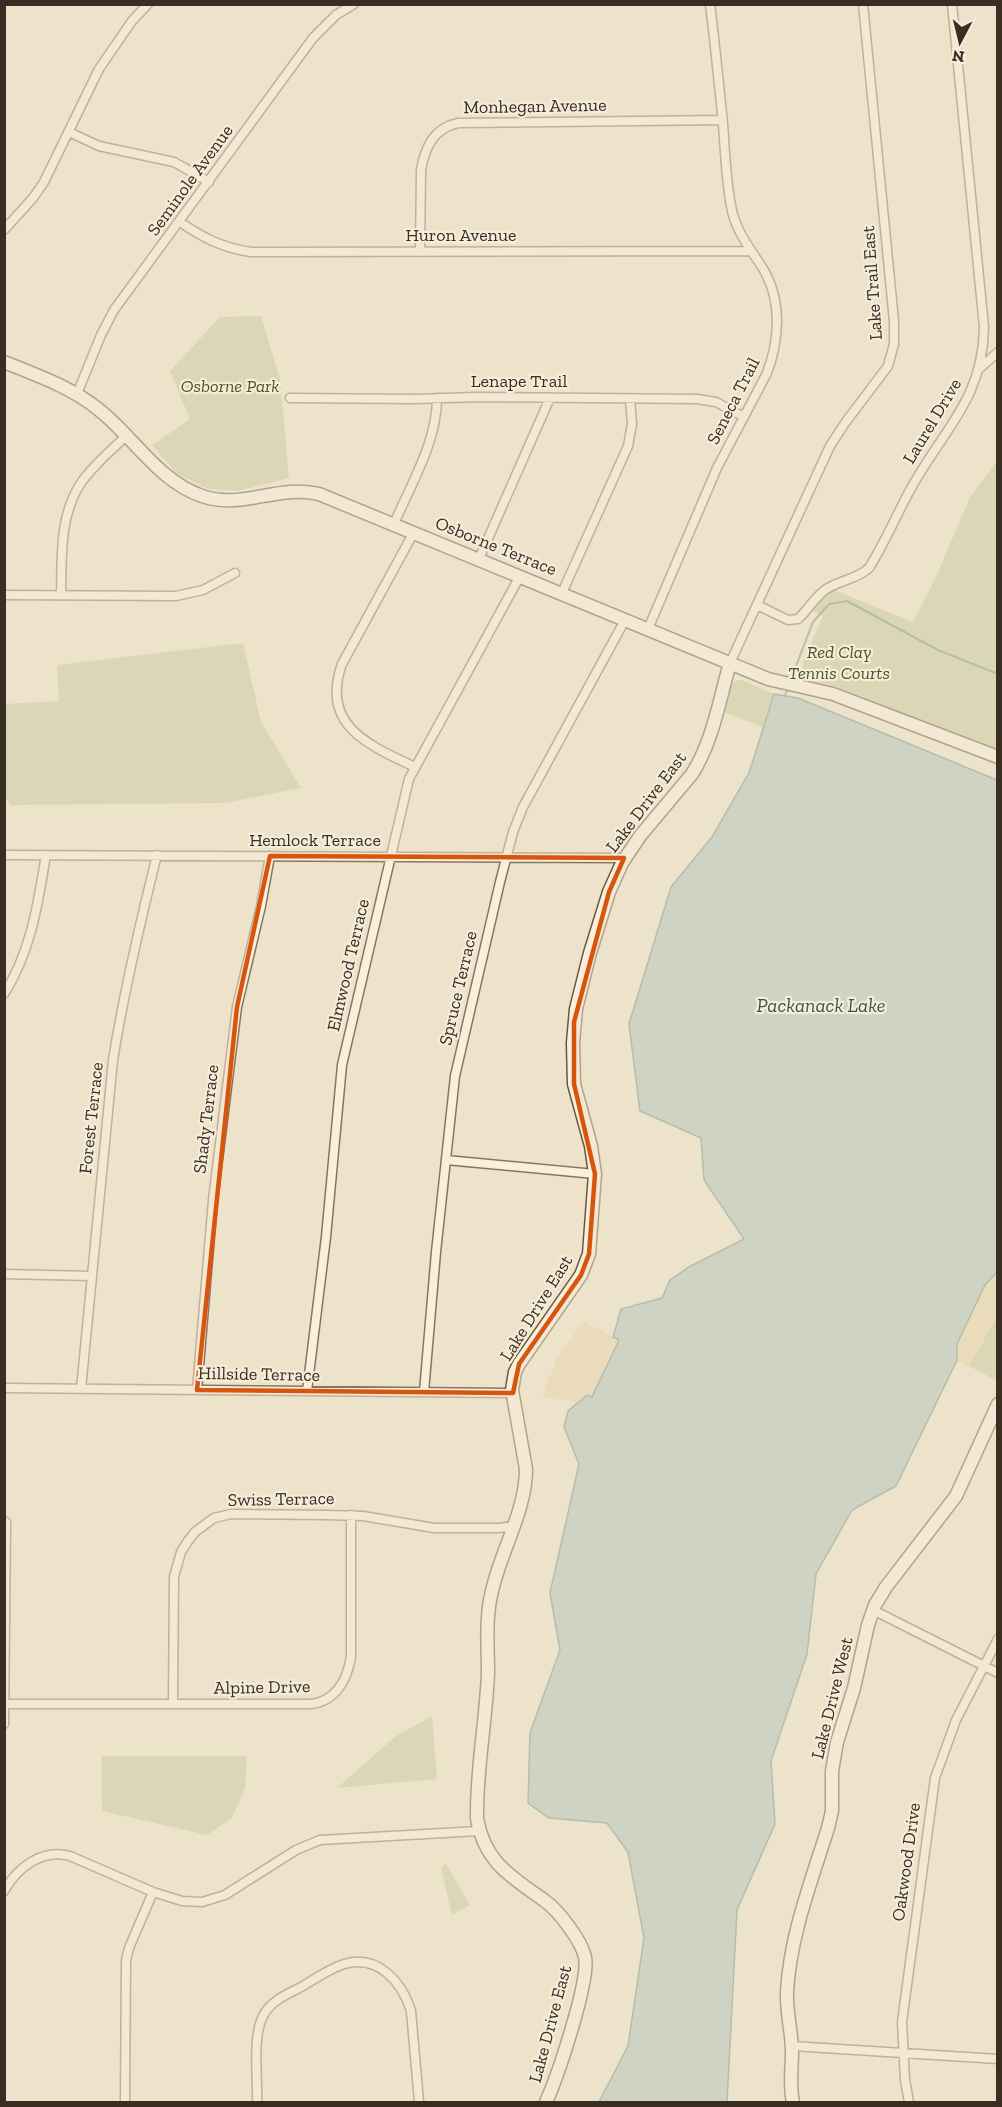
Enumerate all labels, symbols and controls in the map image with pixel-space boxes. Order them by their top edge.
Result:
north arrow [930,12,990,72]
text: N [951,46,965,67]
street label: Monhegan Avenue [463,94,607,118]
street label: Seminole Avenue [142,120,238,240]
street label: Huron Avenue [405,224,517,246]
street label: Lake Trail East [857,225,887,341]
street label: Seneca Trail [702,354,764,448]
street label: Lenape Trail [471,370,567,392]
street label: Laurel Drive [898,374,966,468]
park label: Osborne Park [181,375,279,397]
street label: Osborne Terrace [432,512,560,580]
park label: Red Clay Tennis Courts [788,641,890,684]
street label: Lake Drive East [601,747,691,857]
street label: Hemlock Terrace [249,829,381,851]
street label: Elmwood Terrace [322,897,374,1033]
street label: Spruce Terrace [434,929,482,1047]
water label: Packanack Lake [756,993,886,1017]
street label: Forest Terrace [74,1061,108,1175]
street label: Shady Terrace [188,1063,224,1175]
street label: Lake Drive East [495,1251,577,1365]
street label: Hillside Terrace [198,1362,320,1386]
street label: Swiss Terrace [227,1487,335,1511]
street label: Lake Drive West [806,1634,858,1761]
street label: Alpine Drive [214,1675,310,1699]
street label: Oakwood Drive [887,1801,925,1923]
street label: Lake Drive East [524,1963,576,2085]

